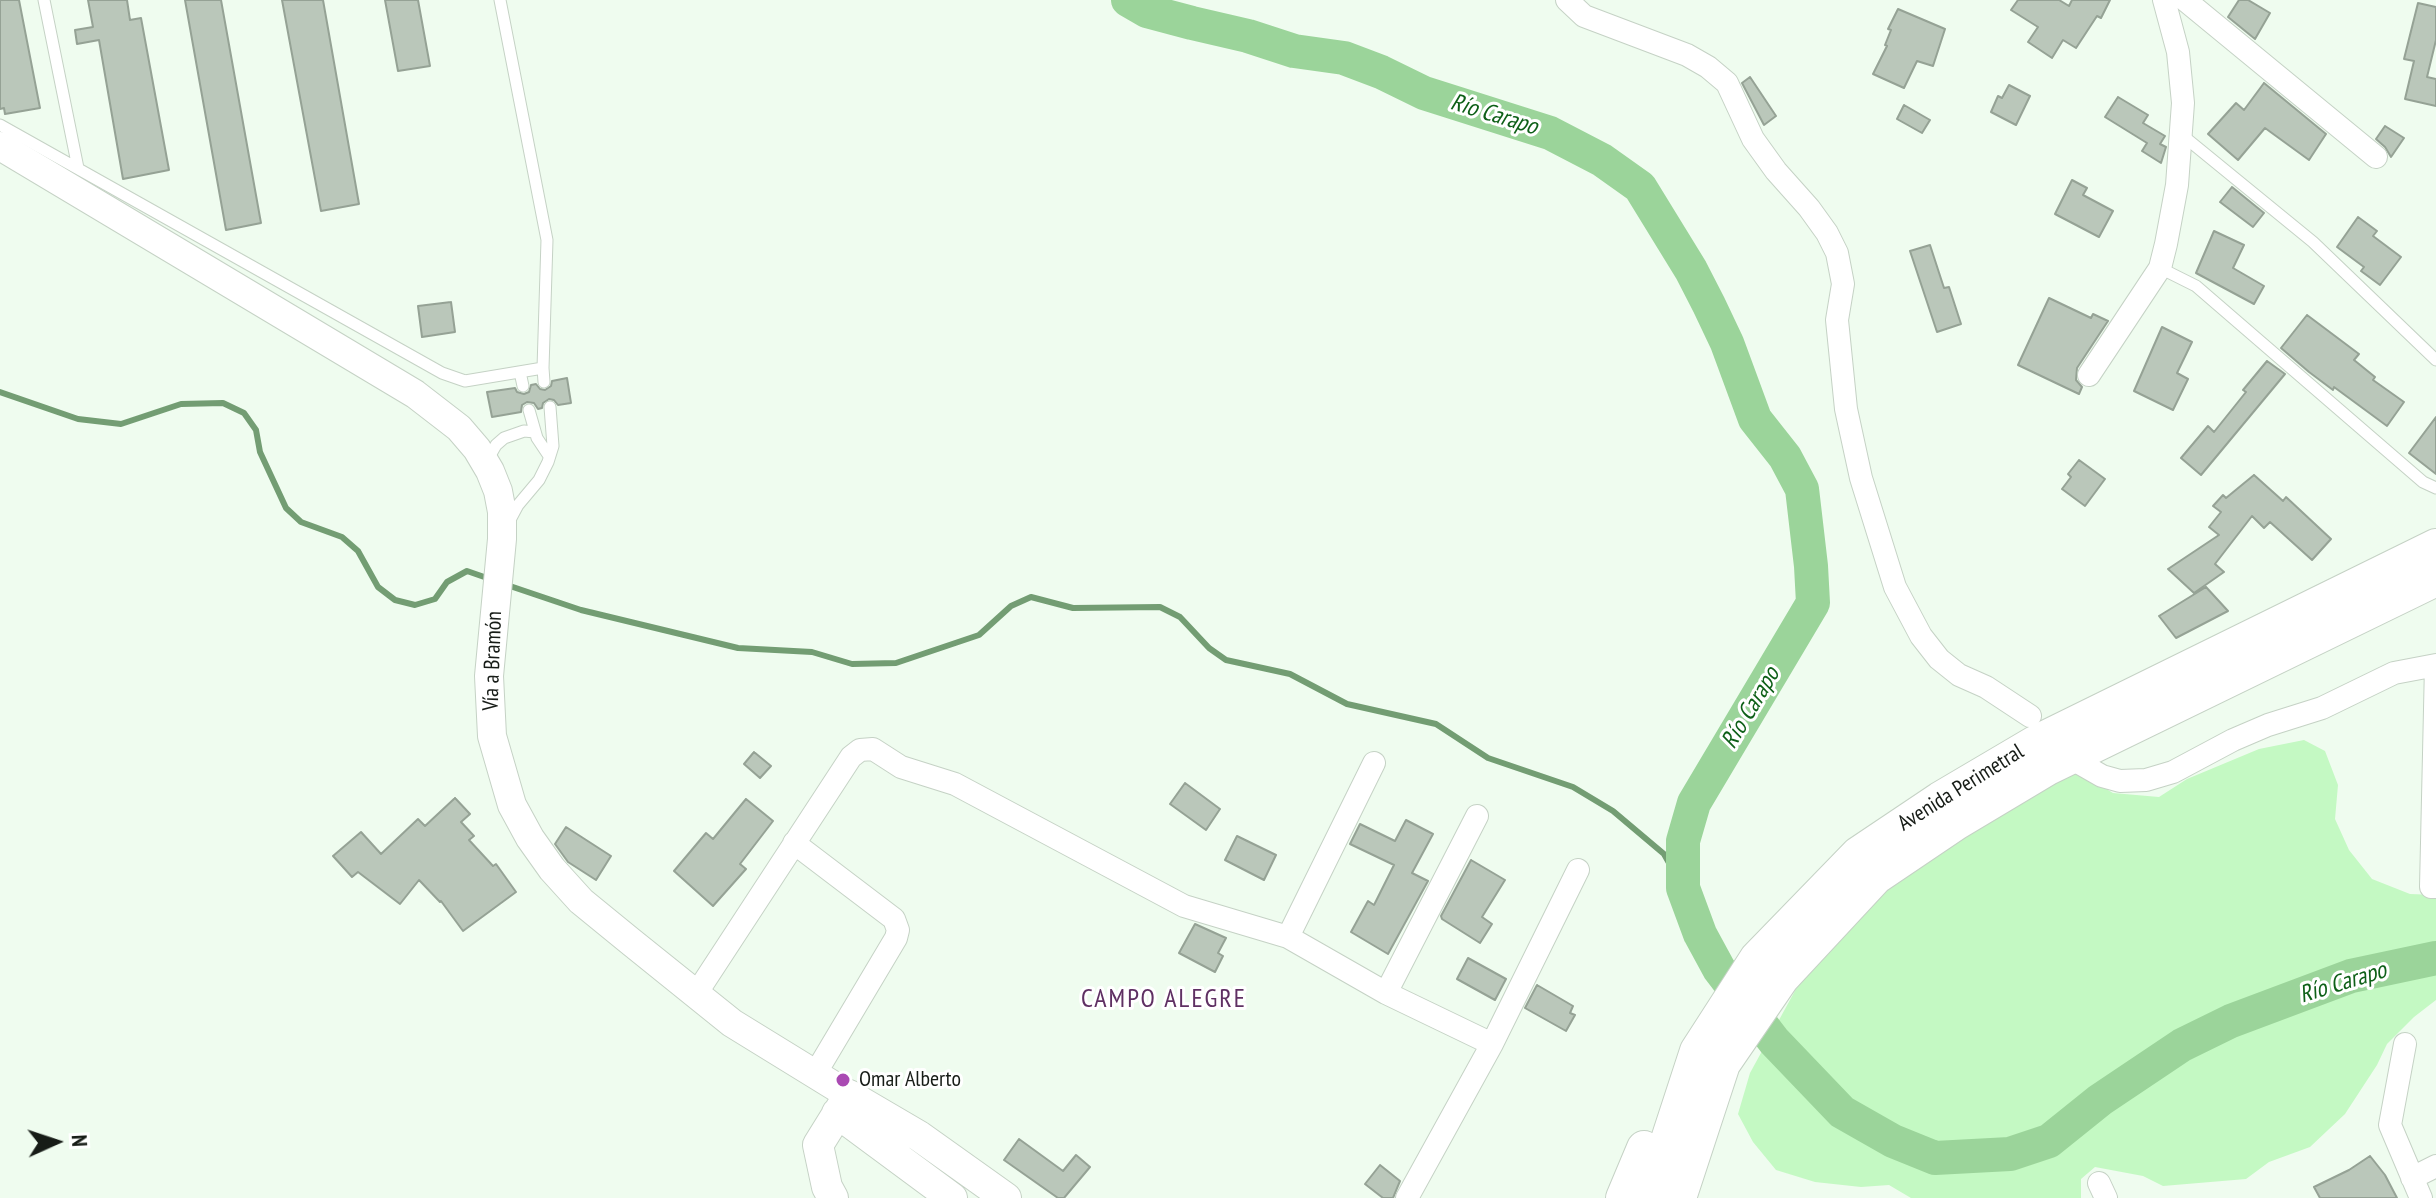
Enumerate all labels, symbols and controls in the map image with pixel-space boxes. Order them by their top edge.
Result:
water label: Río Carapo [1447,88,1541,142]
street label: Vía a Bramón [478,611,508,711]
water label: Río Carapo [1716,662,1786,754]
street label: Avenida Perimetral [1893,739,2029,837]
water label: Río Carapo [2296,956,2390,1010]
district label: CAMPO ALEGRE [1081,984,1247,1016]
place label: Omar Alberto [859,1067,961,1093]
marker: Omar Alberto [834,1071,852,1089]
north arrow [16,1102,96,1182]
text: N [66,1134,94,1147]

